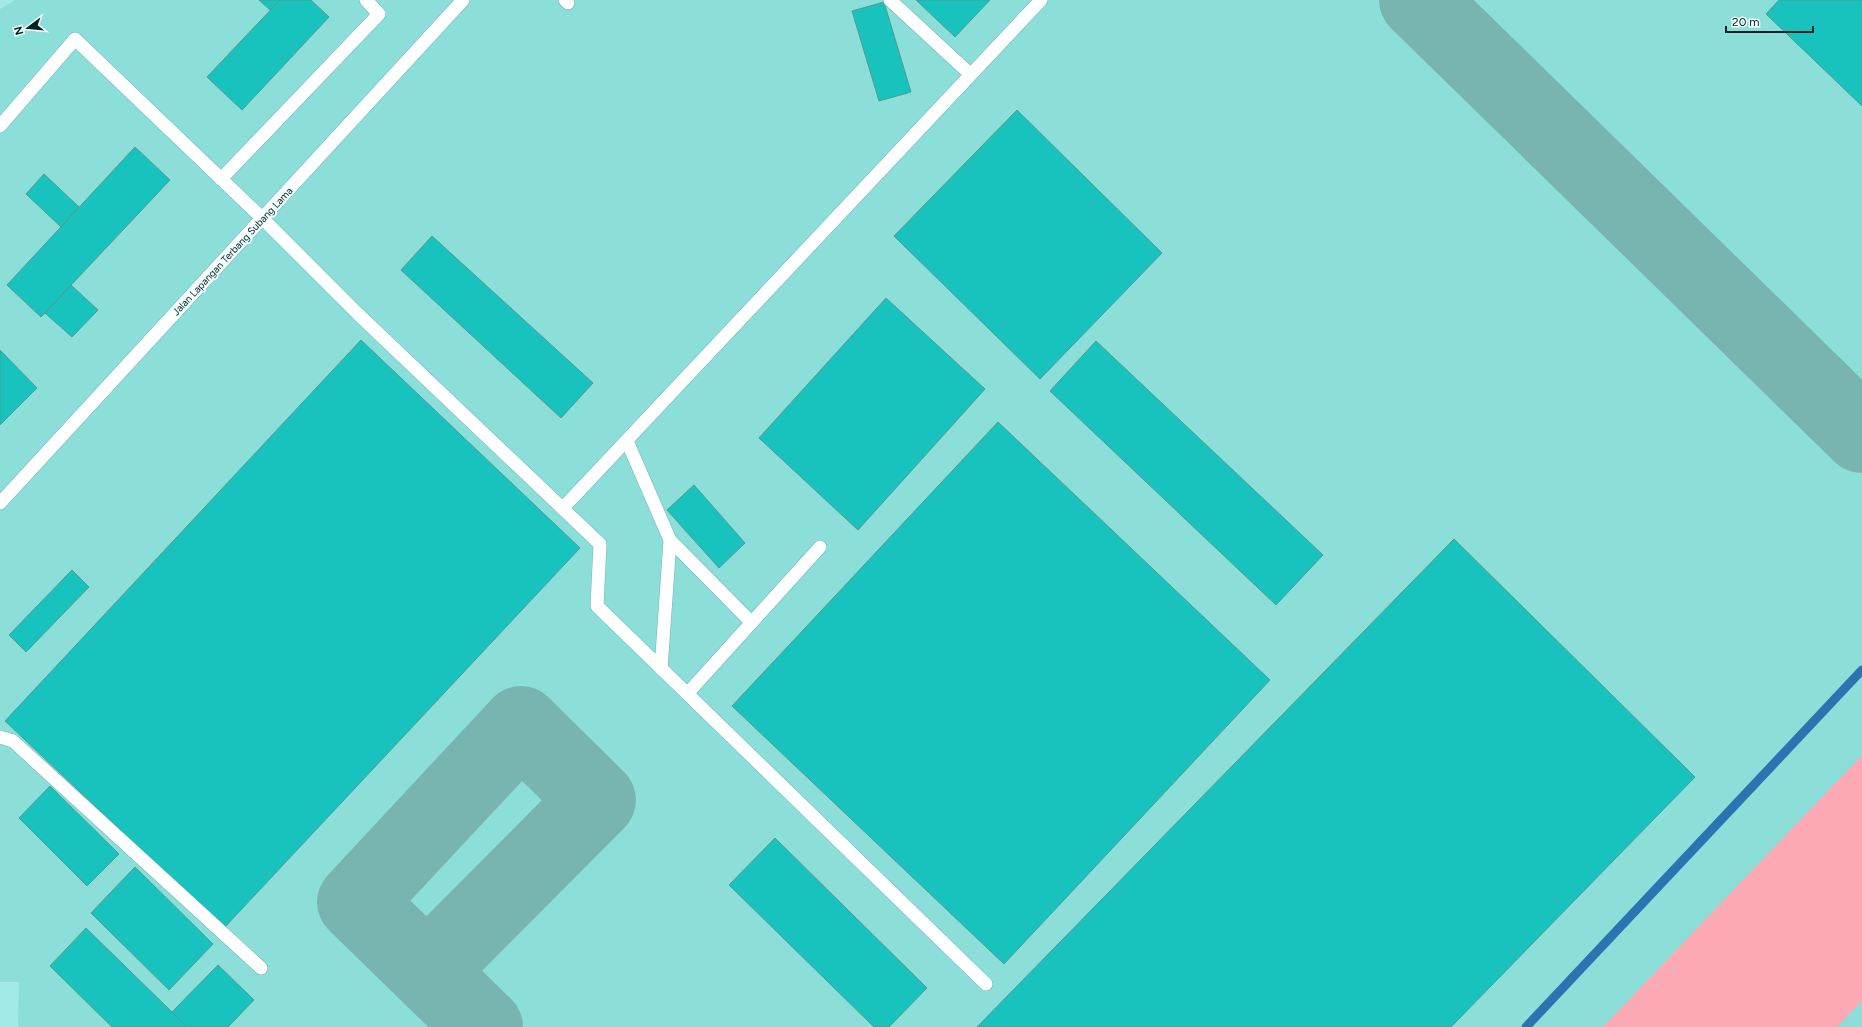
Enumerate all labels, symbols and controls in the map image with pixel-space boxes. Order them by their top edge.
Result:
north arrow [8,8,48,48]
scale bar [1726,8,1813,34]
text: 20 m [1732,15,1760,29]
text: N [11,25,26,37]
street label: Jalan Lapangan Terbang Subang Lama [169,185,295,318]

